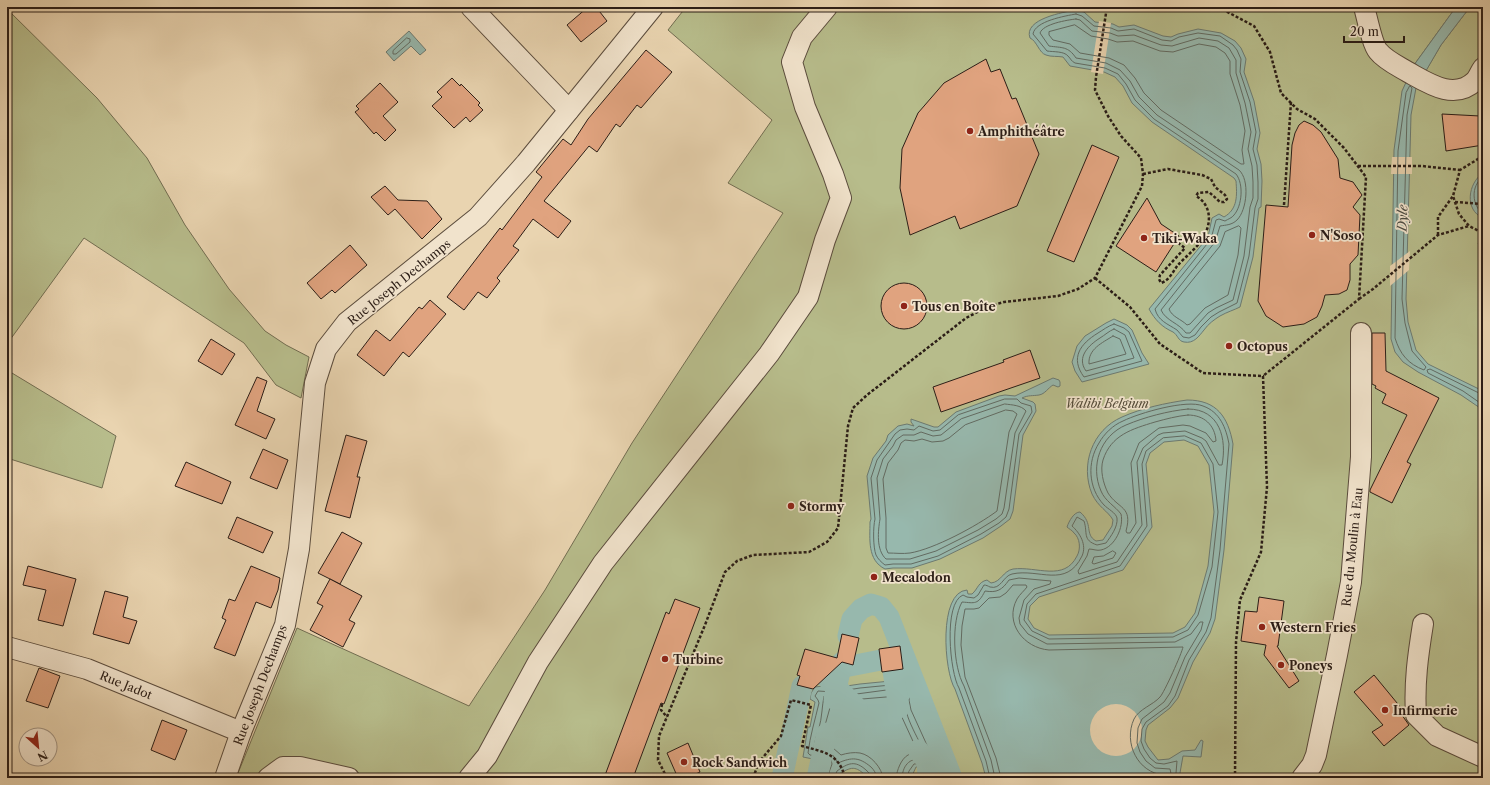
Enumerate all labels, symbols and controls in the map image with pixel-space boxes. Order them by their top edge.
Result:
scale bar [1344,18,1404,44]
text: 20 m [1350,24,1379,39]
place label: Amphithéâtre [977,124,1065,139]
marker: Amphithéâtre [965,126,975,136]
water label: Dyle [1394,204,1410,233]
place label: N'Soso [1320,228,1362,243]
marker: N'Soso [1307,230,1317,240]
place label: Tiki-Waka [1152,231,1218,246]
marker: Tiki-Waka [1139,233,1149,243]
street label: Rue Joseph Dechamps [345,236,453,328]
place label: Tous en Boîte [912,299,996,314]
marker: Tous en Boîte [899,301,909,311]
place label: Octopus [1237,339,1288,354]
marker: Octopus [1224,341,1234,351]
park label: Walibi Belgium [1065,396,1149,411]
street label: Rue du Moulin à Eau [1338,486,1366,607]
place label: Stormy [799,499,845,514]
marker: Stormy [786,501,796,511]
place label: Mecalodon [882,570,952,585]
marker: Mecalodon [869,572,879,582]
place label: Western Fries [1269,620,1356,635]
marker: Western Fries [1257,622,1267,632]
street label: Rue Joseph Dechamps [230,623,290,747]
place label: Turbine [673,652,723,667]
marker: Turbine [660,654,670,664]
place label: Poneys [1289,658,1333,673]
marker: Poneys [1276,660,1286,670]
street label: Rue Jadot [98,668,155,703]
place label: Infirmerie [1393,703,1457,718]
marker: Infirmerie [1380,705,1390,715]
north arrow [18,727,58,767]
text: N [35,748,50,765]
place label: Rock Sandwich [692,755,788,770]
marker: Rock Sandwich [679,757,689,767]

